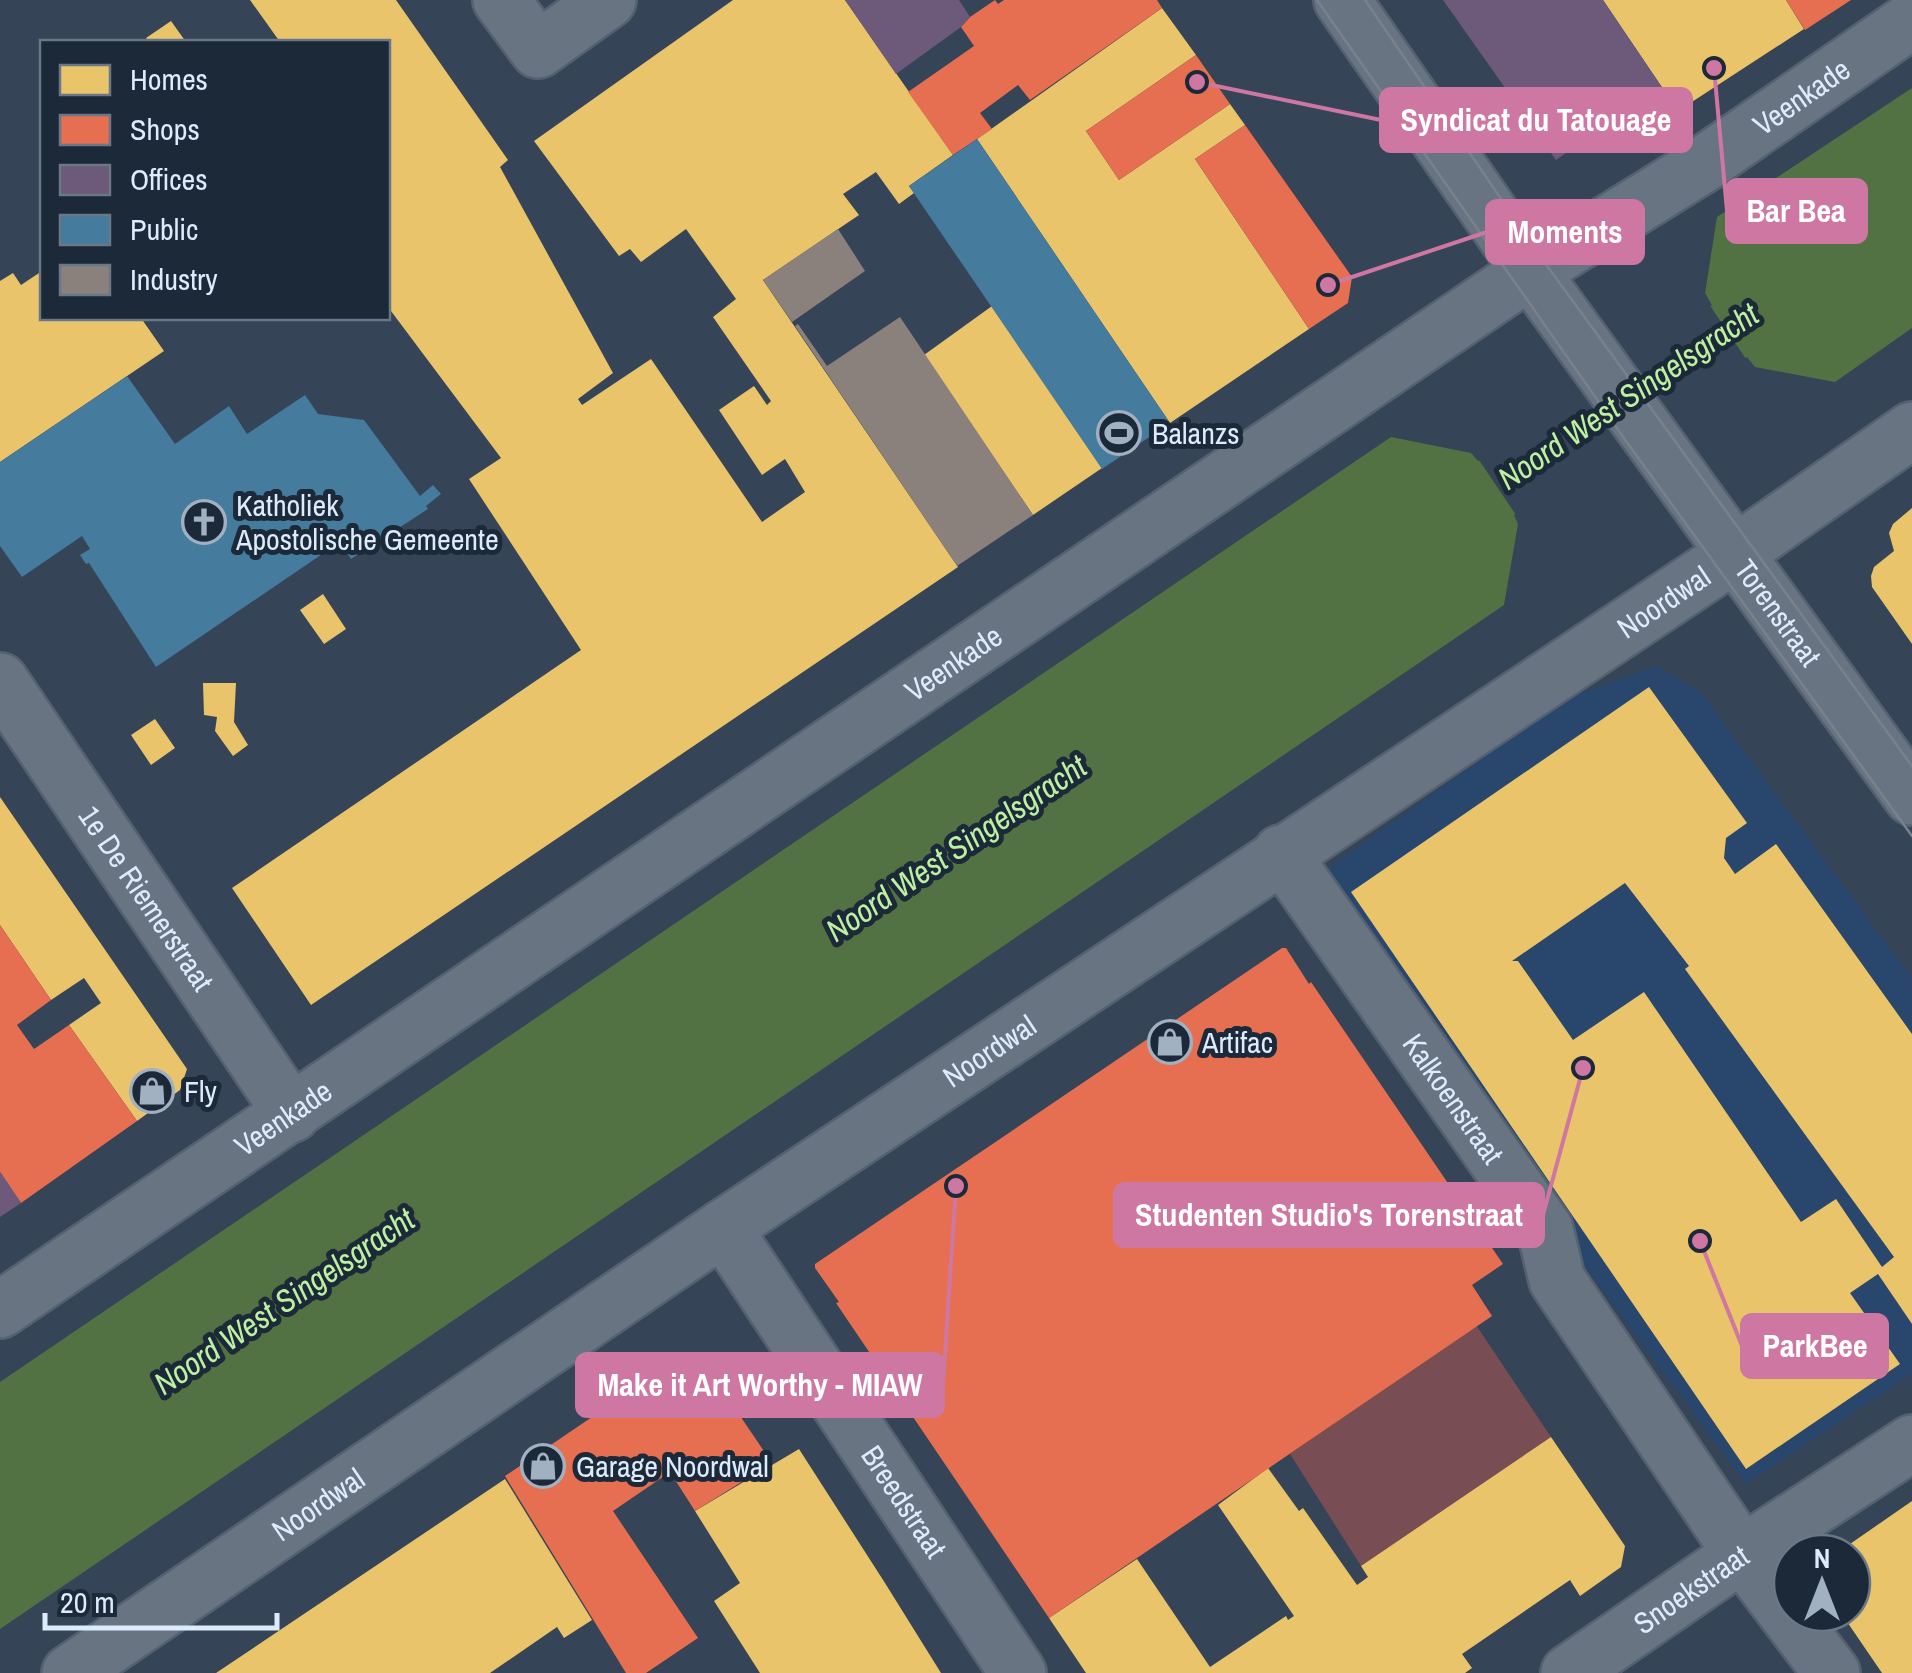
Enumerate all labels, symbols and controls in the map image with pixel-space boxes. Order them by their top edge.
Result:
legend [40,40,390,320]
street label: Veenkade [1745,49,1858,144]
text: Homes [130,59,208,99]
callout: Syndicat du Tatouage [1381,89,1691,151]
text: Syndicat du Tatouage [1401,98,1671,141]
text: Shops [130,109,200,149]
text: Offices [130,159,208,199]
callout: Bar Bea [1727,180,1866,242]
text: Bar Bea [1746,189,1846,232]
callout: Moments [1487,201,1643,263]
text: Public [130,209,198,249]
text: Moments [1507,210,1623,253]
text: Industry [130,259,218,299]
water label: Noord West Singelsgracht [1489,292,1767,499]
sports icon: Balanzs [1096,410,1142,456]
place label: Balanzs [1152,413,1240,453]
place label: Katholiek Apostolische Gemeente [235,485,499,559]
church icon: Katholiek Apostolische Gemeente [181,499,227,545]
street label: Torenstraat [1726,551,1831,674]
street label: Noordwal [1609,556,1718,647]
street label: Veenkade [897,616,1010,710]
water label: Noord West Singelsgracht [817,744,1095,951]
street label: 1e De Riemerstraat [70,798,223,999]
street label: Noordwal [935,1005,1044,1096]
shop icon: Artifac [1147,1019,1193,1065]
place label: Artifac [1201,1022,1273,1062]
street label: Kalkoenstraat [1394,1025,1513,1172]
shop icon: Fly [129,1068,175,1114]
place label: Fly [184,1071,217,1111]
street label: Veenkade [226,1071,339,1165]
callout: Studenten Studio's Torenstraat [1115,1184,1543,1246]
text: Studenten Studio's Torenstraat [1135,1193,1523,1236]
water label: Noord West Singelsgracht [145,1197,423,1404]
callout: ParkBee [1742,1315,1887,1377]
text: ParkBee [1762,1324,1868,1367]
callout: Make it Art Worthy - MIAW [577,1354,943,1416]
text: Make it Art Worthy - MIAW [597,1363,923,1406]
street label: Breedstraat [852,1437,956,1566]
shop icon: Garage Noordwal [520,1443,566,1489]
place label: Garage Noordwal [576,1446,769,1486]
street label: Noordwal [264,1458,372,1550]
north arrow [1772,1533,1872,1633]
street label: Snoekstraat [1625,1535,1756,1643]
text: N [1814,1539,1830,1577]
scale bar [45,1568,278,1630]
text: 20 m [60,1582,115,1622]

